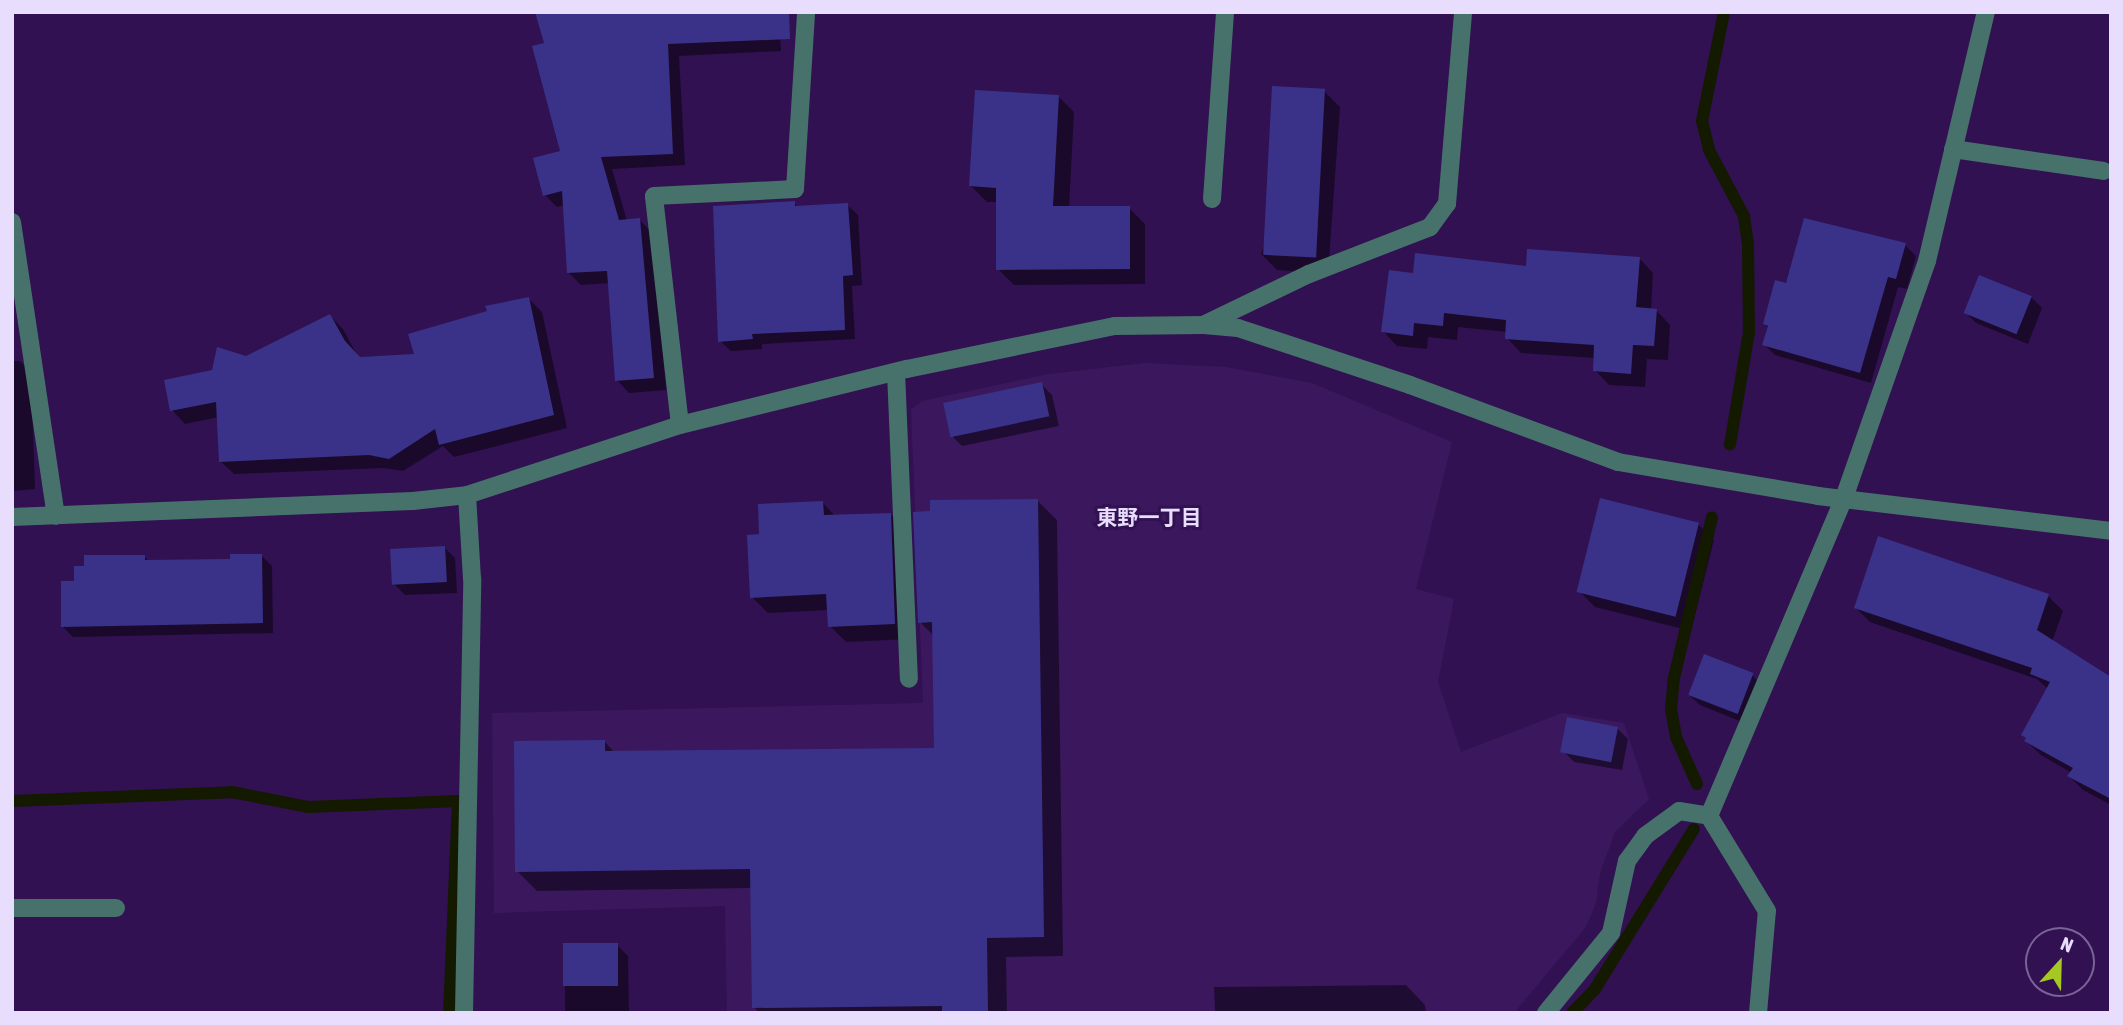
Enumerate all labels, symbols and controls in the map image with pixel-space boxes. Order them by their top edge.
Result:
district label: 東野一丁目 [1097,504,1201,530]
north arrow [2025,927,2095,997]
text: N [2058,932,2076,957]

